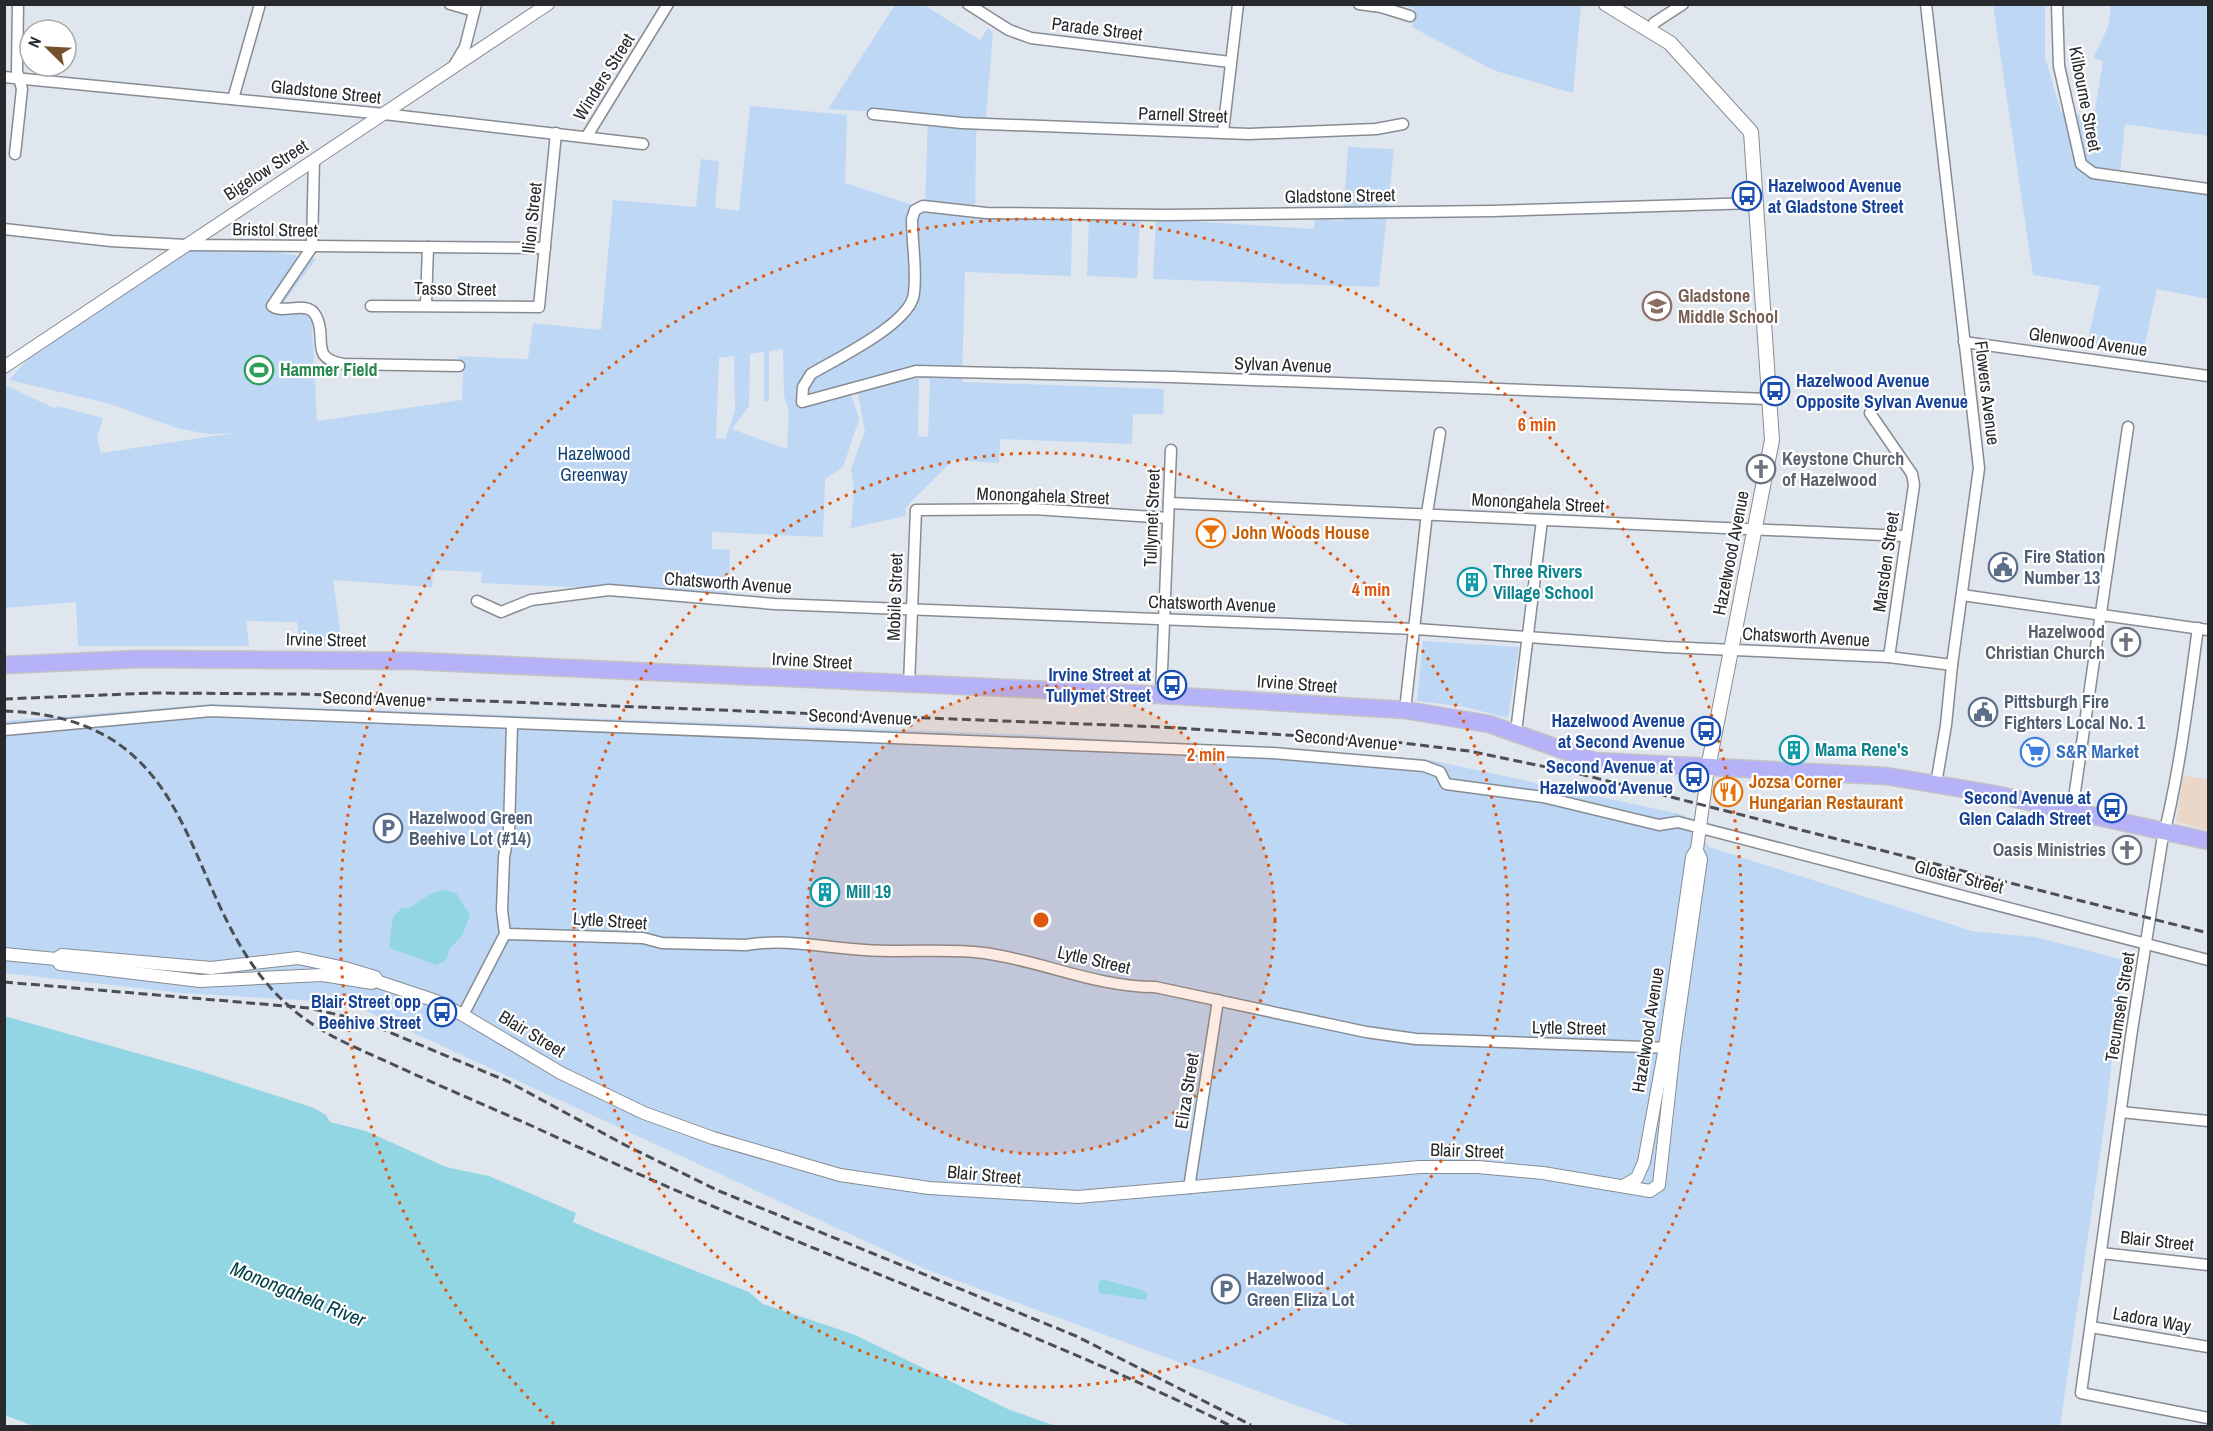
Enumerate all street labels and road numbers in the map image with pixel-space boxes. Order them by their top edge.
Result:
street label: Parade Street [1050,11,1144,46]
street label: Winders Street [567,28,640,125]
street label: Kilbourne Street [2063,44,2108,154]
street label: Gladstone Street [270,73,382,110]
street label: Parnell Street [1138,100,1228,129]
street label: Bigelow Street [219,133,313,206]
street label: Ilion Street [515,181,548,255]
street label: Gladstone Street [1284,182,1396,209]
street label: Bristol Street [232,216,318,243]
street label: Tasso Street [414,275,496,302]
street label: Glenwood Avenue [2027,321,2149,362]
street label: Flowers Avenue [1969,339,2006,446]
street label: Sylvan Avenue [1234,350,1332,379]
street label: Tullymet Street [1137,469,1166,567]
street label: Monongahela Street [976,481,1110,510]
street label: Monongahela Street [1471,487,1605,518]
street label: Hazelwood Avenue [1706,489,1755,617]
street label: Marsden Street [1866,510,1905,614]
street label: Mobile Street [880,553,909,641]
street label: Chatsworth Avenue [663,566,793,599]
street label: Chatsworth Avenue [1148,589,1276,618]
street label: Chatsworth Avenue [1742,621,1870,652]
street label: Irvine Street [286,626,366,653]
street label: Irvine Street [771,646,853,675]
street label: Irvine Street [1256,668,1338,699]
street label: Second Avenue [322,684,426,713]
street label: Second Avenue [808,702,912,731]
street label: Second Avenue [1294,723,1399,756]
street label: Gloster Street [1912,853,2006,900]
street label: Lytle Street [572,905,648,936]
street label: Lytle Street [1055,939,1133,980]
street label: Tecumseh Street [2098,950,2141,1064]
street label: Hazelwood Avenue [1625,966,1670,1094]
street label: Blair Street [494,1004,570,1063]
street label: Lytle Street [1532,1014,1606,1041]
street label: Eliza Street [1168,1051,1205,1131]
street label: Blair Street [1430,1137,1504,1164]
street label: Blair Street [946,1159,1022,1190]
street label: Blair Street [2119,1224,2195,1257]
street label: Ladora Way [2111,1300,2194,1339]

